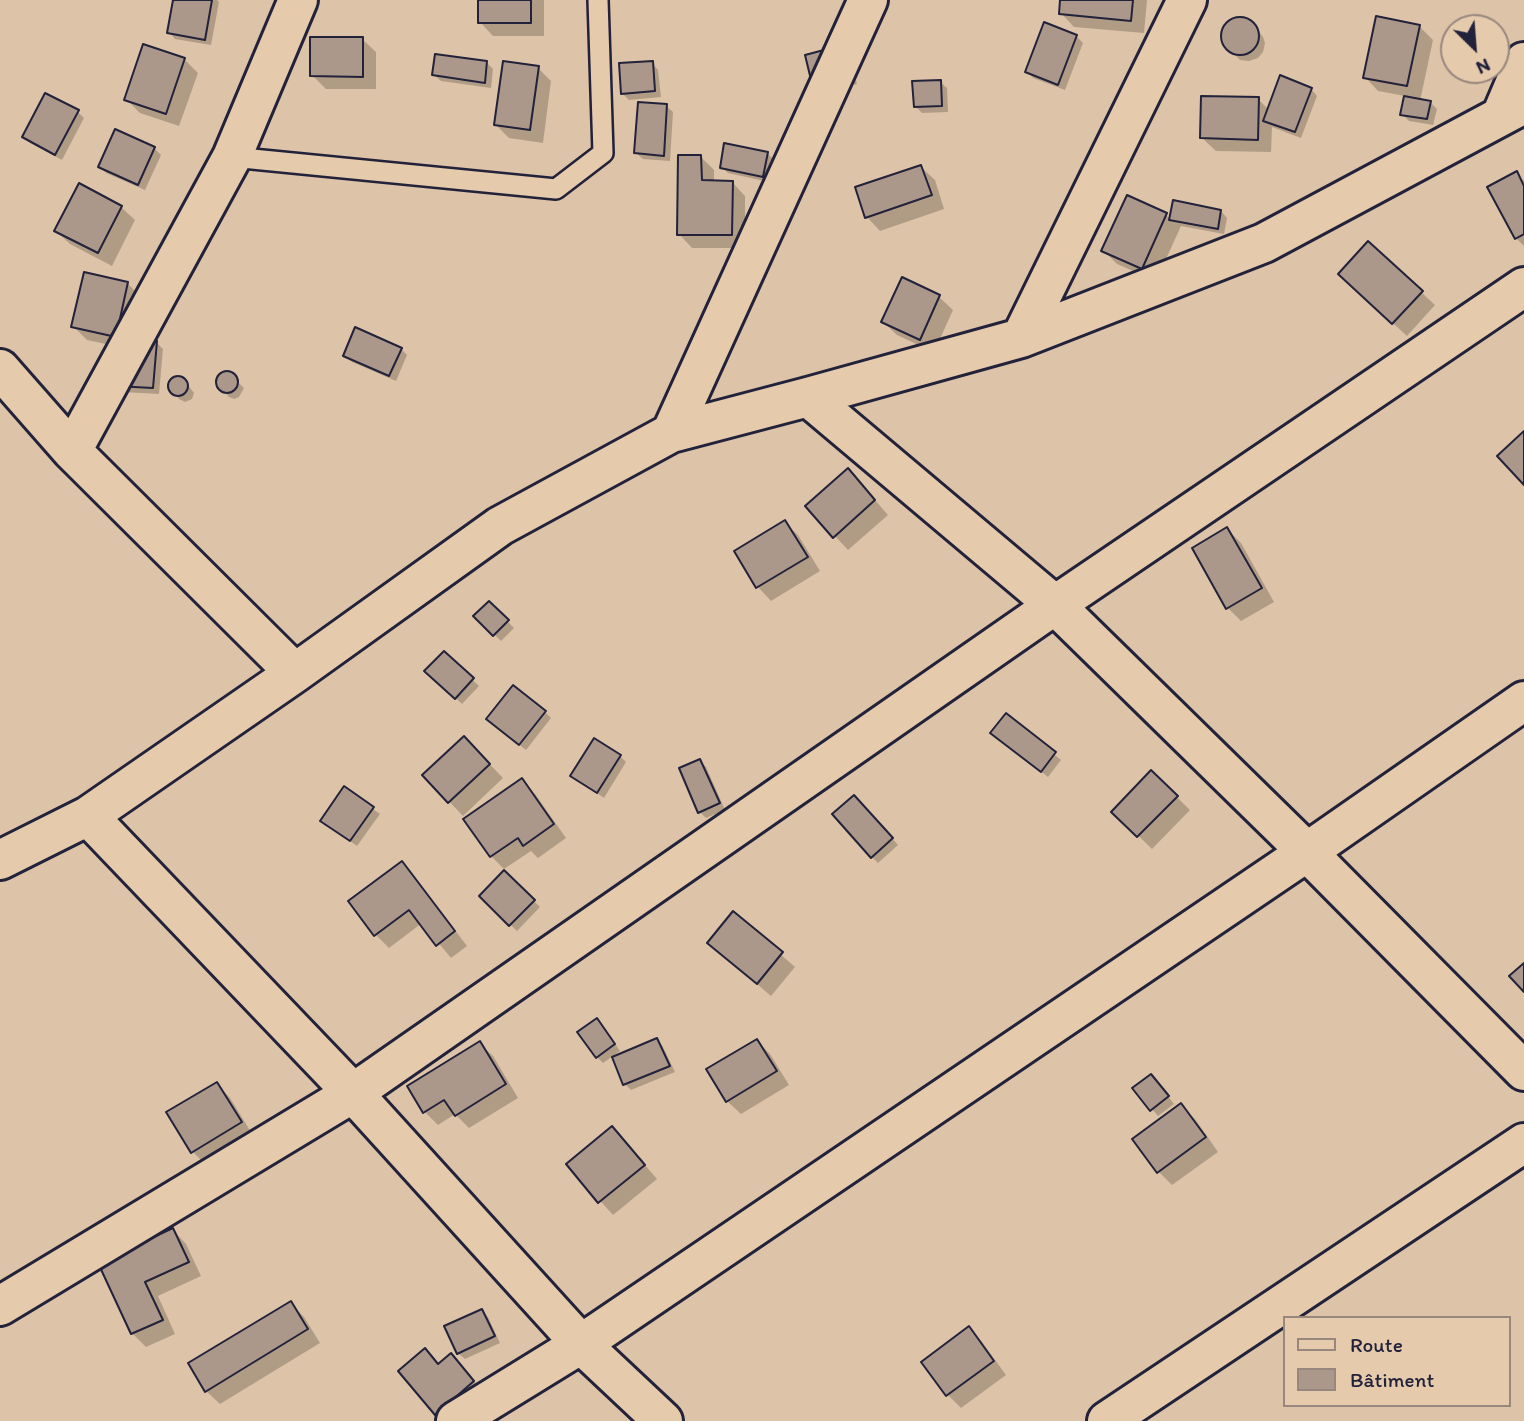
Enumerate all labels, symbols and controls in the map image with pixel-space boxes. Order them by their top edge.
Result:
north arrow [1440,14,1510,84]
text: N [1473,54,1494,80]
legend [1282,1316,1510,1407]
text: Route [1350,1332,1403,1357]
text: Bâtiment [1350,1367,1434,1392]

